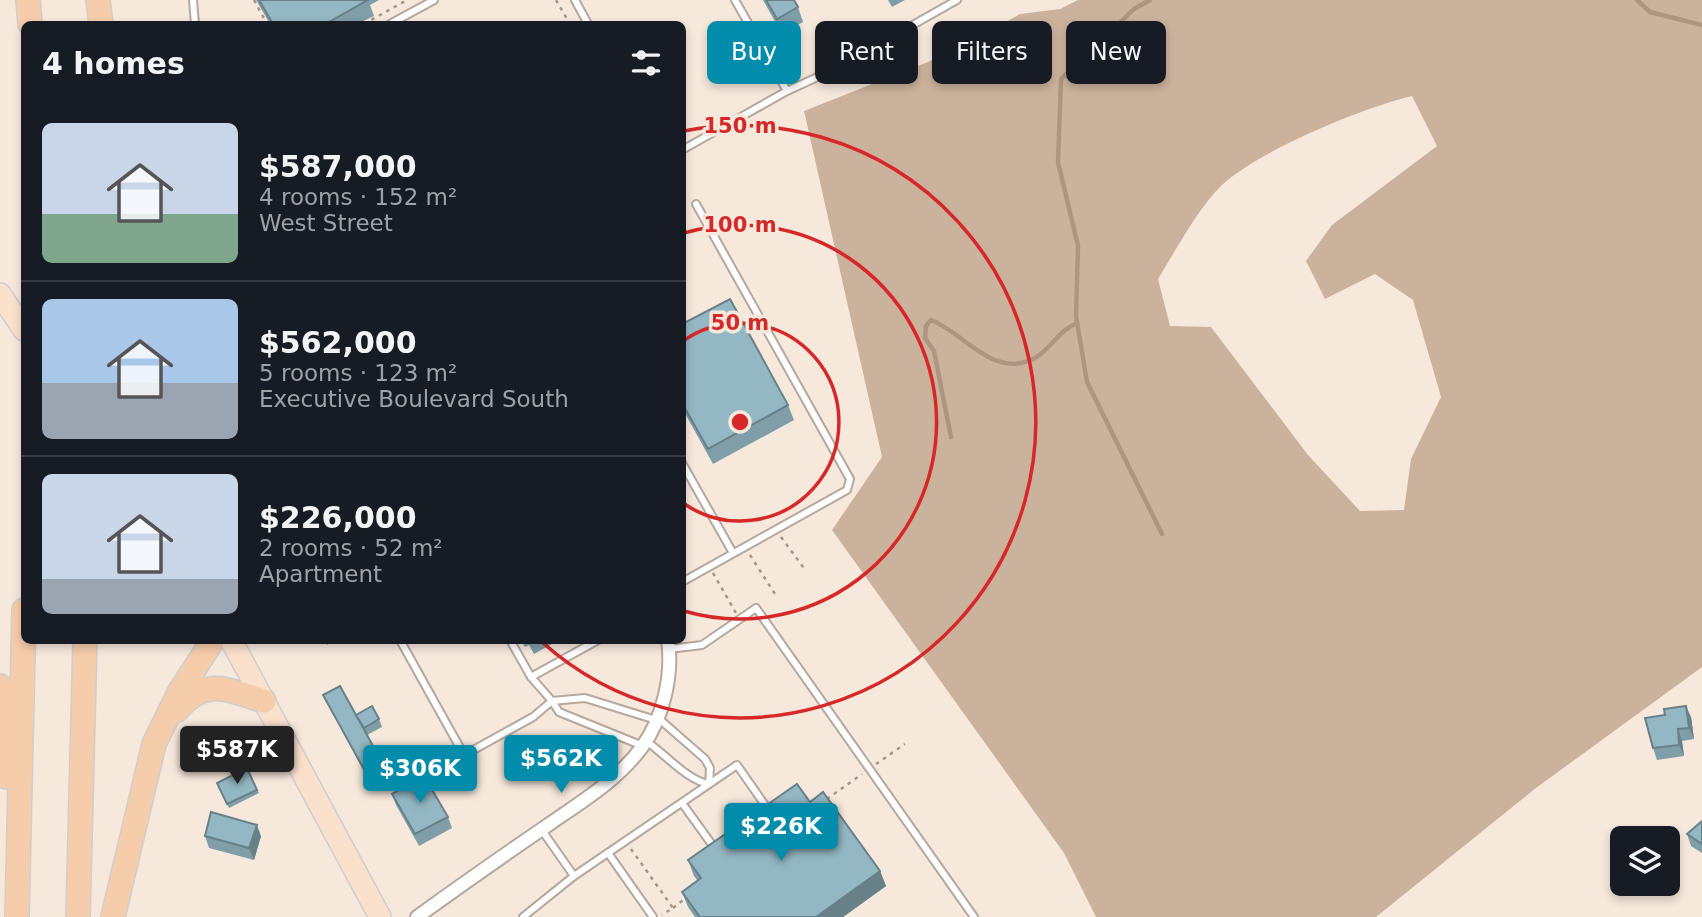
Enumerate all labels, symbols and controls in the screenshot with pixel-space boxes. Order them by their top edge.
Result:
chip: Buy [707,21,801,84]
chip: Rent [815,21,918,84]
chip: Filters [932,21,1052,84]
chip: New [1066,21,1166,84]
icon: filters [627,44,665,82]
text: 4 homes [42,46,185,81]
text: 150 m [703,114,777,138]
text: $587,000 [259,149,417,184]
icon: home [98,151,182,235]
text: 4 rooms · 152 m² [259,184,457,210]
text: West Street [259,210,393,236]
text: 100 m [703,213,777,237]
text: 50 m [711,311,769,335]
text: $562,000 [259,325,417,360]
icon: home [98,327,182,411]
text: 5 rooms · 123 m² [259,360,457,386]
text: Executive Boulevard South [259,386,569,412]
centre of rings [728,410,752,434]
text: $226,000 [259,500,417,535]
icon: home [98,502,182,586]
text: 2 rooms · 52 m² [259,535,443,561]
text: Apartment [259,561,382,587]
pin: $587K [188,726,286,786]
text: $587K [196,736,278,762]
pin: $562K [512,736,610,795]
text: $562K [520,745,602,771]
pin: $306K [371,746,469,805]
text: $306K [379,755,461,781]
pin: $226K [732,804,830,863]
text: $226K [740,813,822,839]
map controls [1610,826,1680,896]
button: layers [1610,826,1680,896]

